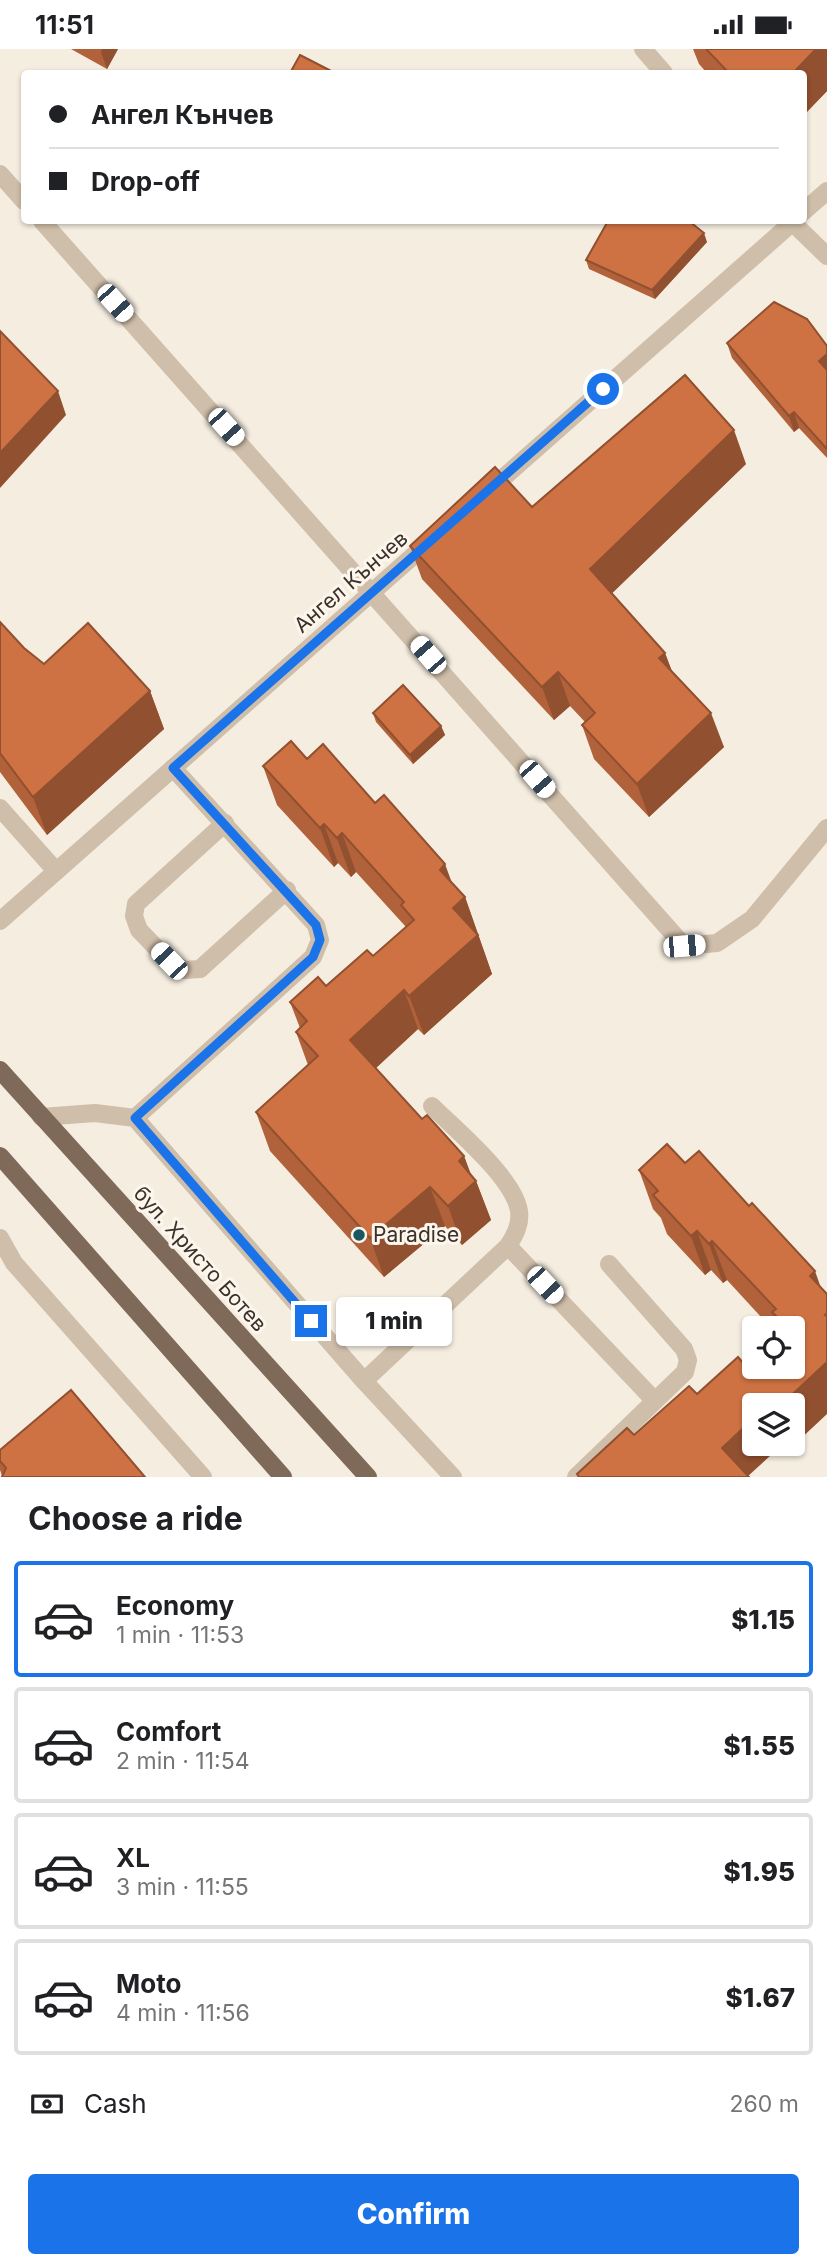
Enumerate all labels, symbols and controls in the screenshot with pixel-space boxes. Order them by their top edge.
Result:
text: 11:51 [35,9,94,40]
text: Ангел Кънчев [91,99,274,130]
text: Drop-off [91,166,200,197]
car [94,280,137,326]
route start [587,373,619,405]
car [205,404,248,450]
street label: Ангел Кънчев [289,526,413,638]
car [407,632,450,678]
car [516,756,559,802]
car [663,934,706,958]
car [147,939,192,983]
street label: бул. Христо Ботев [129,1181,272,1336]
place label: Paradise [373,1222,459,1247]
marker: Paradise [351,1227,367,1243]
car [523,1262,568,1308]
callout: 1 min [336,1297,451,1345]
route end [295,1305,327,1337]
text: 1 min [365,1307,423,1335]
map controls [742,1316,805,1456]
button: locate [742,1316,805,1379]
button: layers [742,1393,805,1456]
text: Choose a ride [28,1499,243,1538]
icon: car [32,1588,95,1651]
text: Economy [116,1590,234,1621]
text: $1.15 [731,1604,795,1635]
text: 1 min · 11:53 [116,1621,244,1649]
icon: car [32,1714,95,1777]
text: Comfort [116,1716,221,1747]
text: $1.55 [723,1730,795,1761]
text: 2 min · 11:54 [116,1747,250,1775]
icon: car [32,1840,95,1903]
text: XL [116,1842,150,1873]
text: $1.95 [723,1856,795,1887]
text: 3 min · 11:55 [116,1873,249,1901]
icon: car [32,1966,95,2029]
text: Moto [116,1968,181,1999]
text: $1.67 [726,1982,795,2013]
text: 4 min · 11:56 [116,1999,250,2027]
icon: cash [28,2085,66,2123]
text: Cash [84,2088,147,2119]
text: 260 m [730,2090,799,2118]
button: Confirm [28,2174,799,2254]

